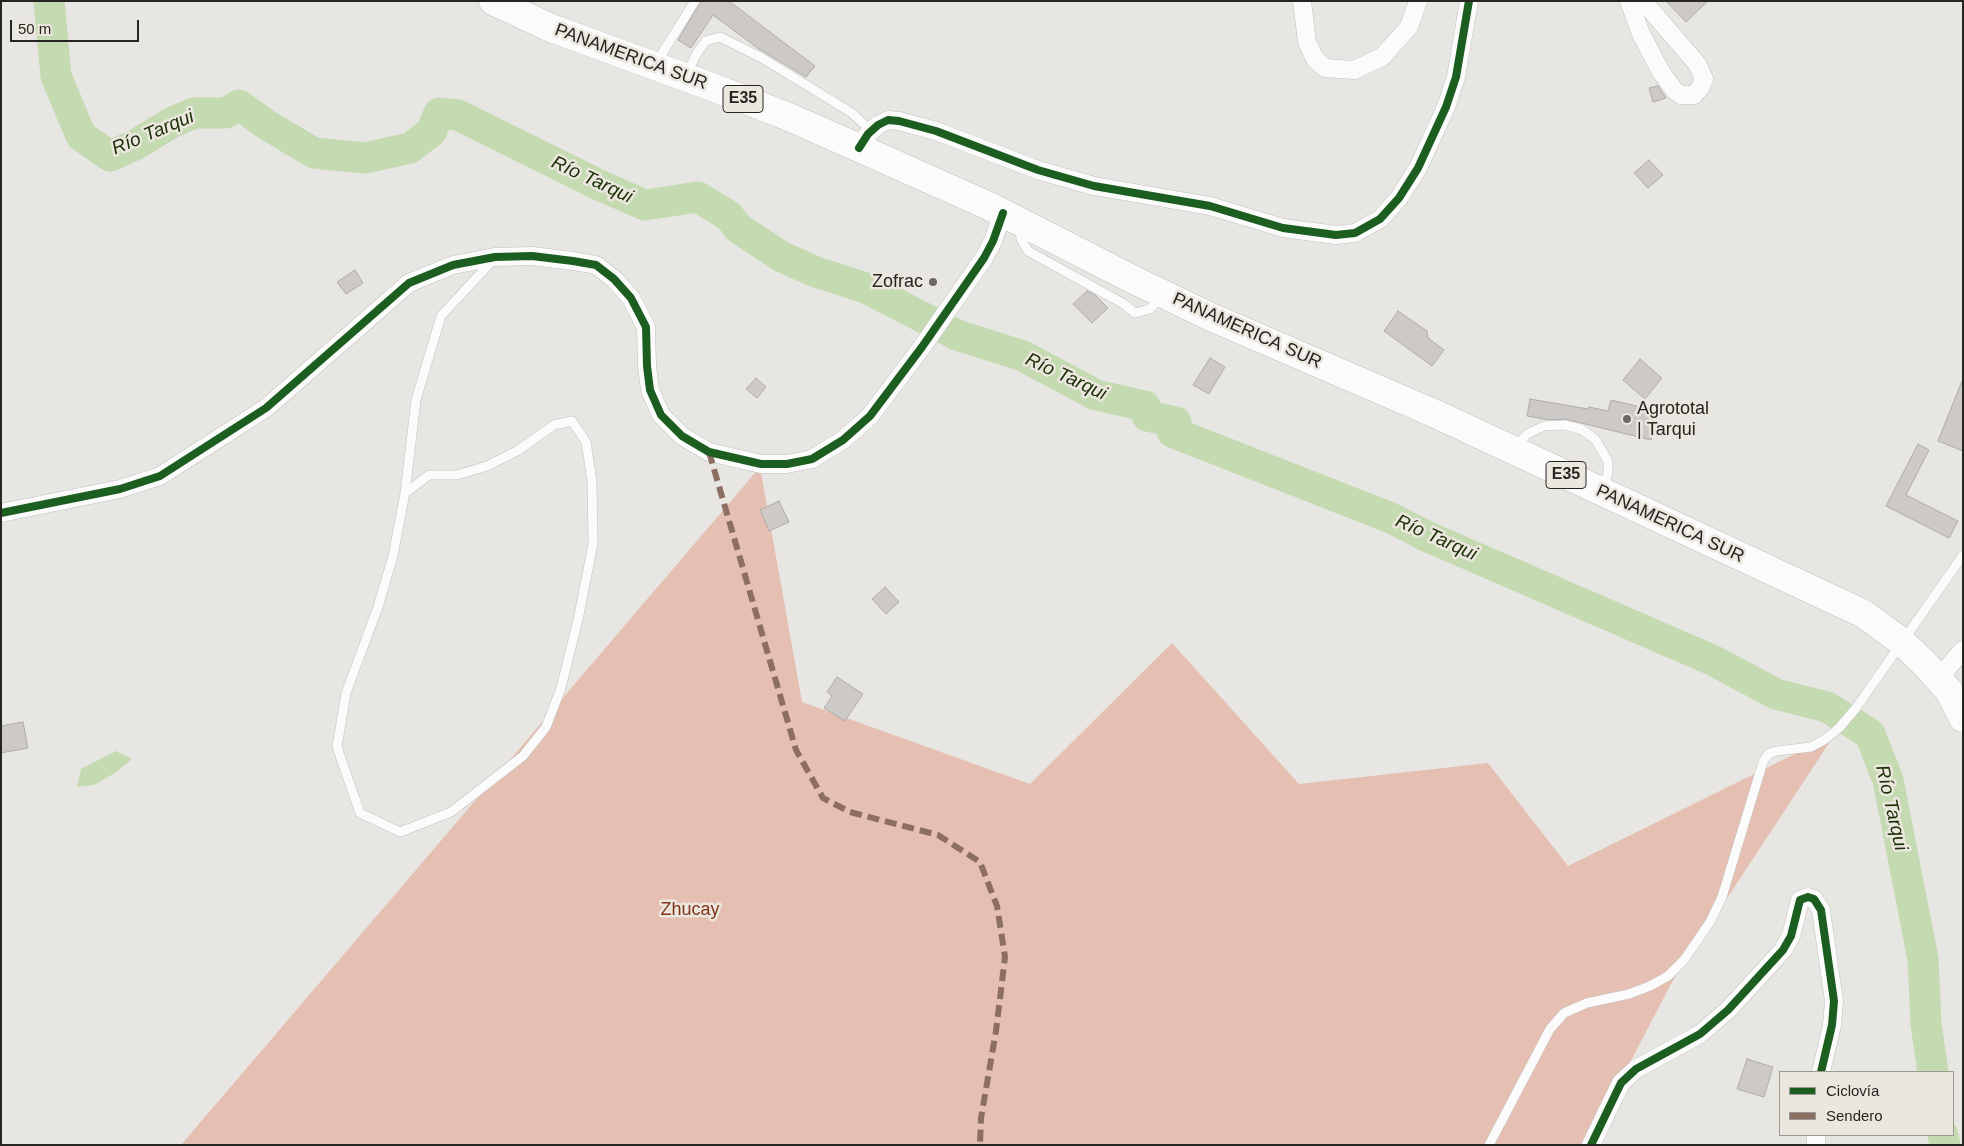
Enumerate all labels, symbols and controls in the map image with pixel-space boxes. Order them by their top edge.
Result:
scale bar [12,10,141,42]
street label: PANAMERICA SUR [552,19,710,95]
text: 50 m [18,20,51,37]
road number: E35 [723,86,763,112]
water label: Río Tarqui [109,106,197,160]
water label: Río Tarqui [548,151,636,209]
place label: Zofrac [872,271,923,293]
marker: Zofrac [927,276,939,288]
street label: PANAMERICA SUR [1169,288,1325,374]
water label: Río Tarqui [1022,348,1110,406]
place label: Agrototal | Tarqui [1637,398,1709,440]
marker: Agrototal | Tarqui [1621,413,1633,425]
road number: E35 [1546,462,1586,488]
street label: PANAMERICA SUR [1593,480,1747,568]
water label: Río Tarqui [1392,510,1480,566]
water label: Río Tarqui [1870,763,1912,853]
park label: Zhucay [660,899,720,921]
legend [1779,1071,1954,1136]
text: Ciclovía [1826,1082,1879,1099]
text: Sendero [1826,1107,1883,1124]

